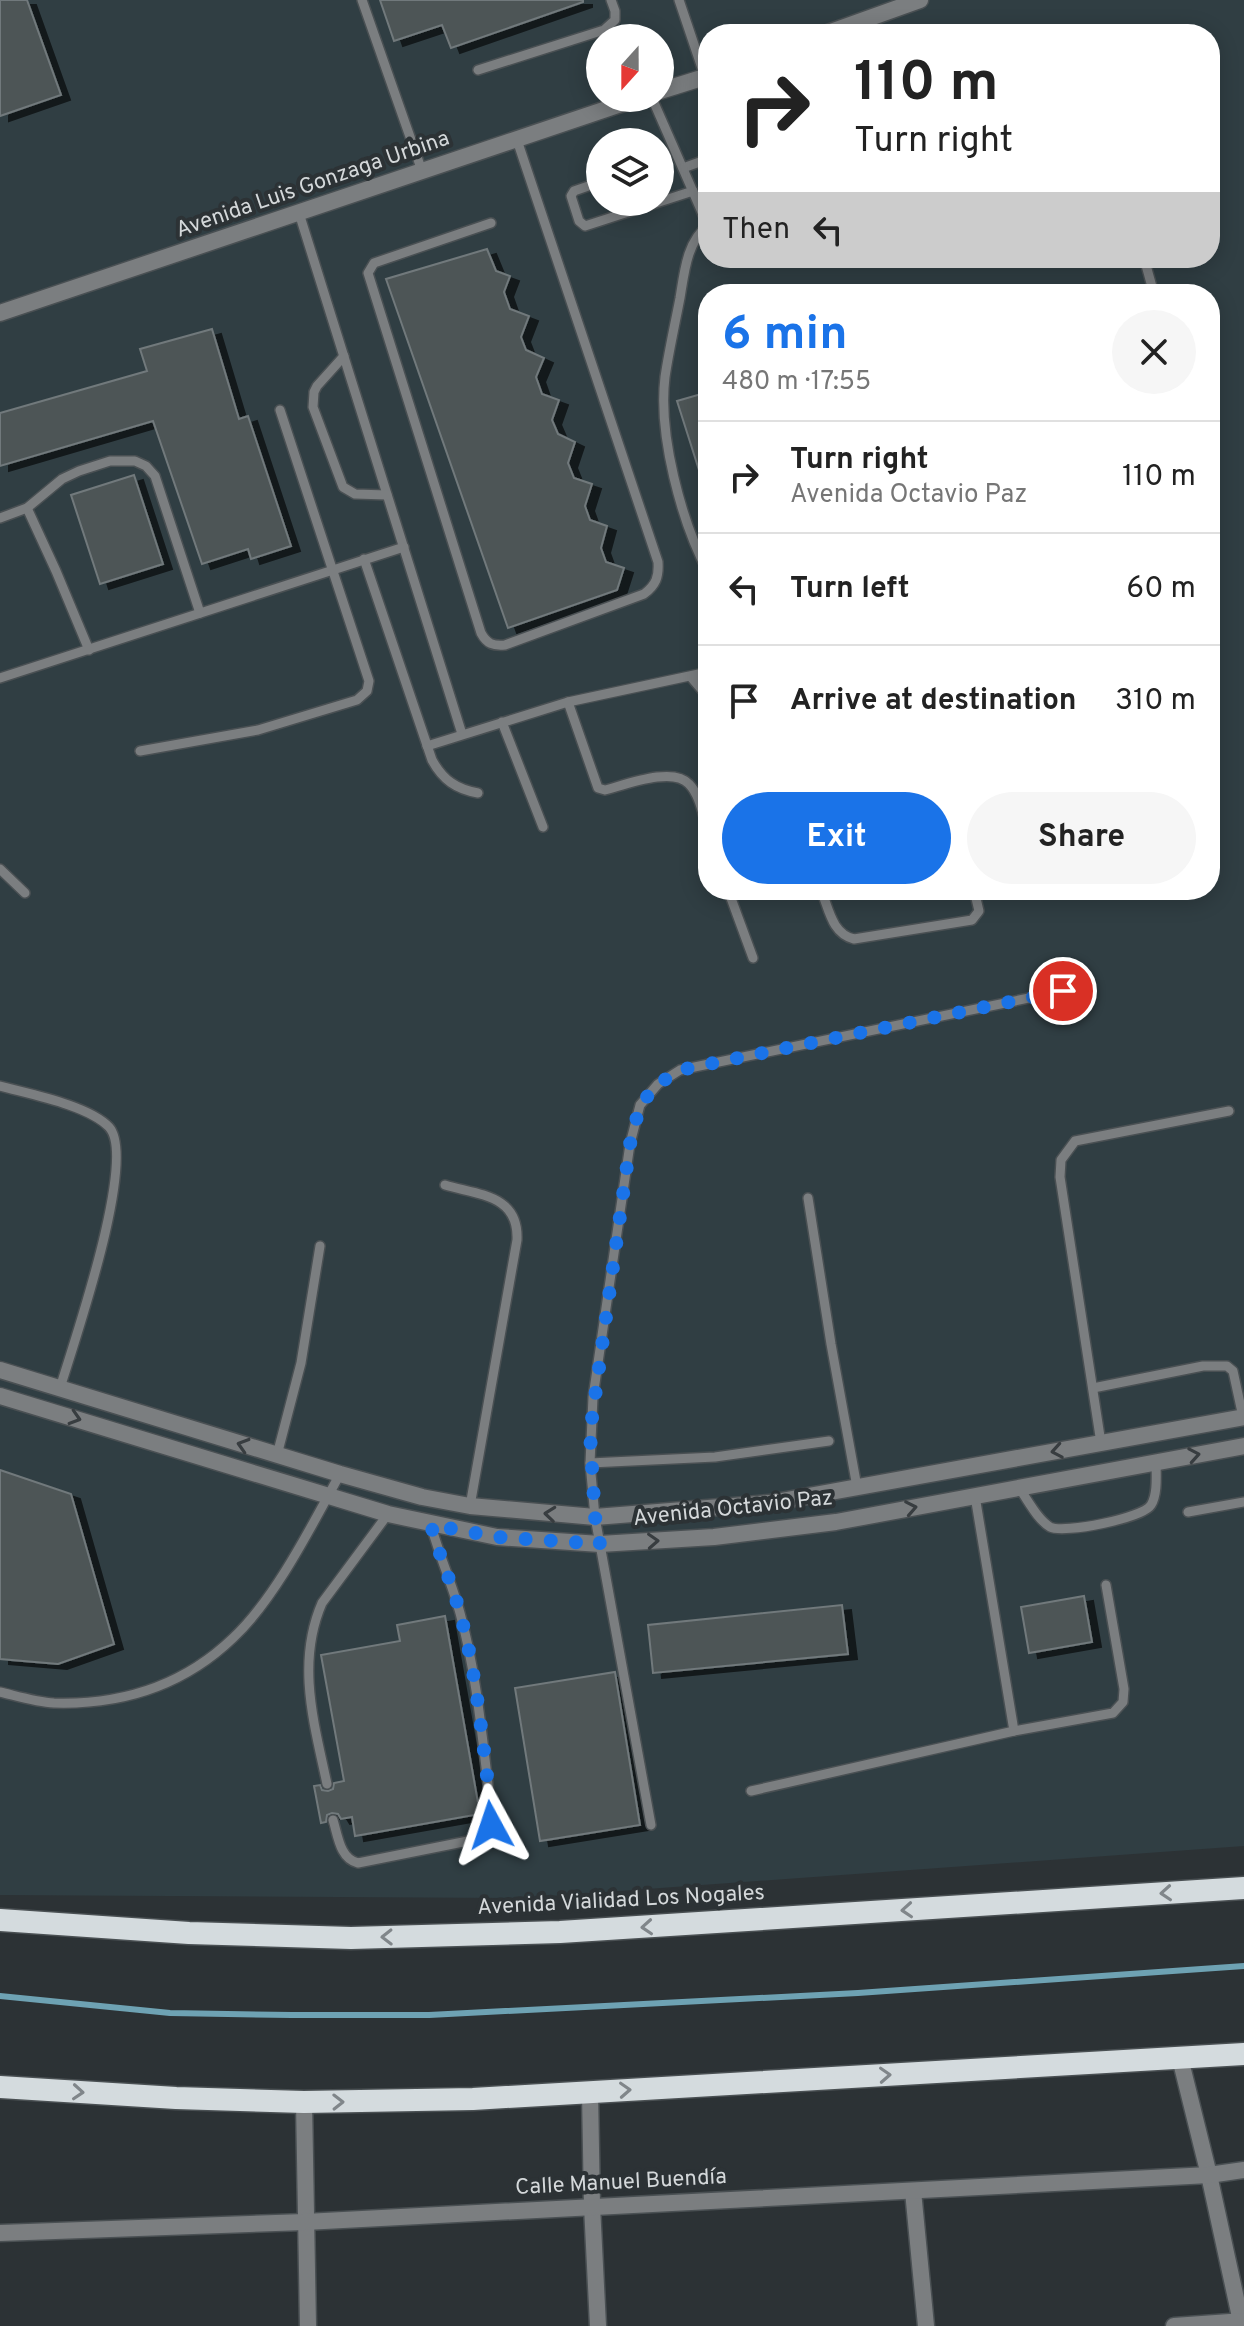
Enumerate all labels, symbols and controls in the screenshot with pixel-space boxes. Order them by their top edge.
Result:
north arrow [586,24,674,112]
map controls [586,24,674,216]
text: 110 m [854,50,999,120]
icon: right [722,56,826,160]
text: Turn right [854,119,1013,165]
street label: Avenida Luis Gonzaga Urbina [173,125,453,245]
button: layers [586,128,674,216]
icon: left [806,208,850,252]
text: Then [722,212,790,249]
text: 6 min [722,306,848,366]
button: close [1112,310,1196,394]
text: 480 m · 17:55 [722,366,871,399]
text: Turn right [790,442,928,479]
icon: right [722,455,766,499]
text: 110 m [1122,459,1196,496]
text: Avenida Octavio Paz [790,479,1027,512]
icon: left [722,567,766,611]
text: Turn left [790,571,910,608]
text: 60 m [1126,571,1196,608]
icon: arrive [722,679,766,723]
text: Arrive at destination [790,683,1076,720]
text: 310 m [1115,683,1196,720]
button: Exit [722,792,951,884]
button: Share [967,792,1196,884]
pin [1029,957,1097,1025]
icon: arrive [1041,969,1085,1013]
one-way arrow [67,1409,81,1425]
one-way arrow [237,1438,251,1454]
one-way arrow [1050,1442,1064,1459]
one-way arrow [1187,1447,1201,1464]
street label: Avenida Octavio Paz [632,1485,834,1533]
one-way arrow [904,1500,918,1517]
one-way arrow [544,1506,557,1523]
one-way arrow [647,1533,660,1550]
position arrow [449,1783,533,1867]
street label: Avenida Vialidad Los Nogales [477,1880,765,1922]
one-way arrow [1159,1884,1172,1901]
one-way arrow [900,1901,913,1918]
one-way arrow [640,1918,653,1935]
one-way arrow [380,1928,393,1945]
one-way arrow [879,2067,892,2084]
one-way arrow [619,2082,632,2099]
one-way arrow [72,2083,85,2100]
one-way arrow [332,2093,345,2111]
street label: Calle Manuel Buendía [515,2164,727,2202]

